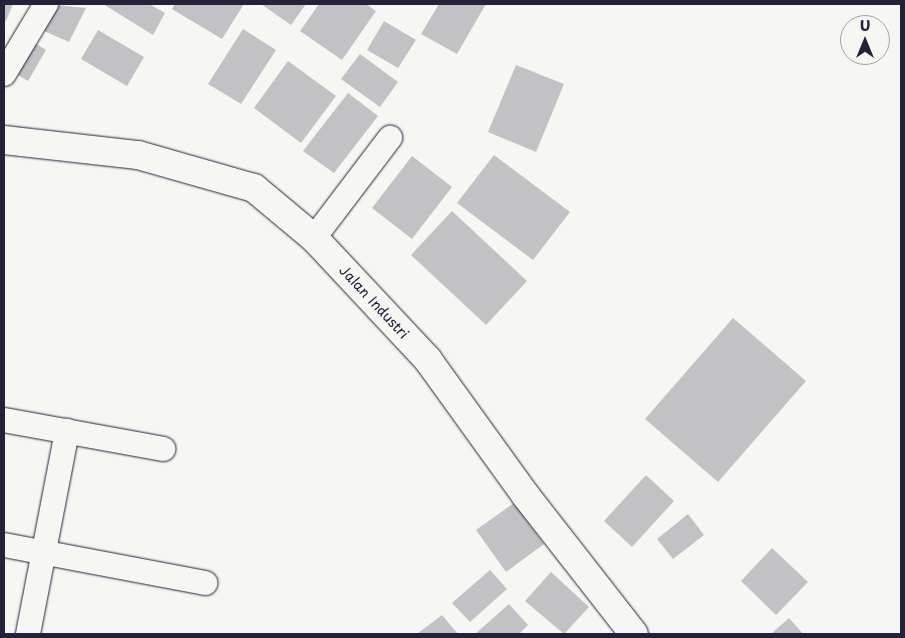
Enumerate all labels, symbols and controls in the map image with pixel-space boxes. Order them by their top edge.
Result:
north arrow [840,15,890,65]
text: U [860,15,870,36]
street label: Jalan Industri [336,262,412,342]

